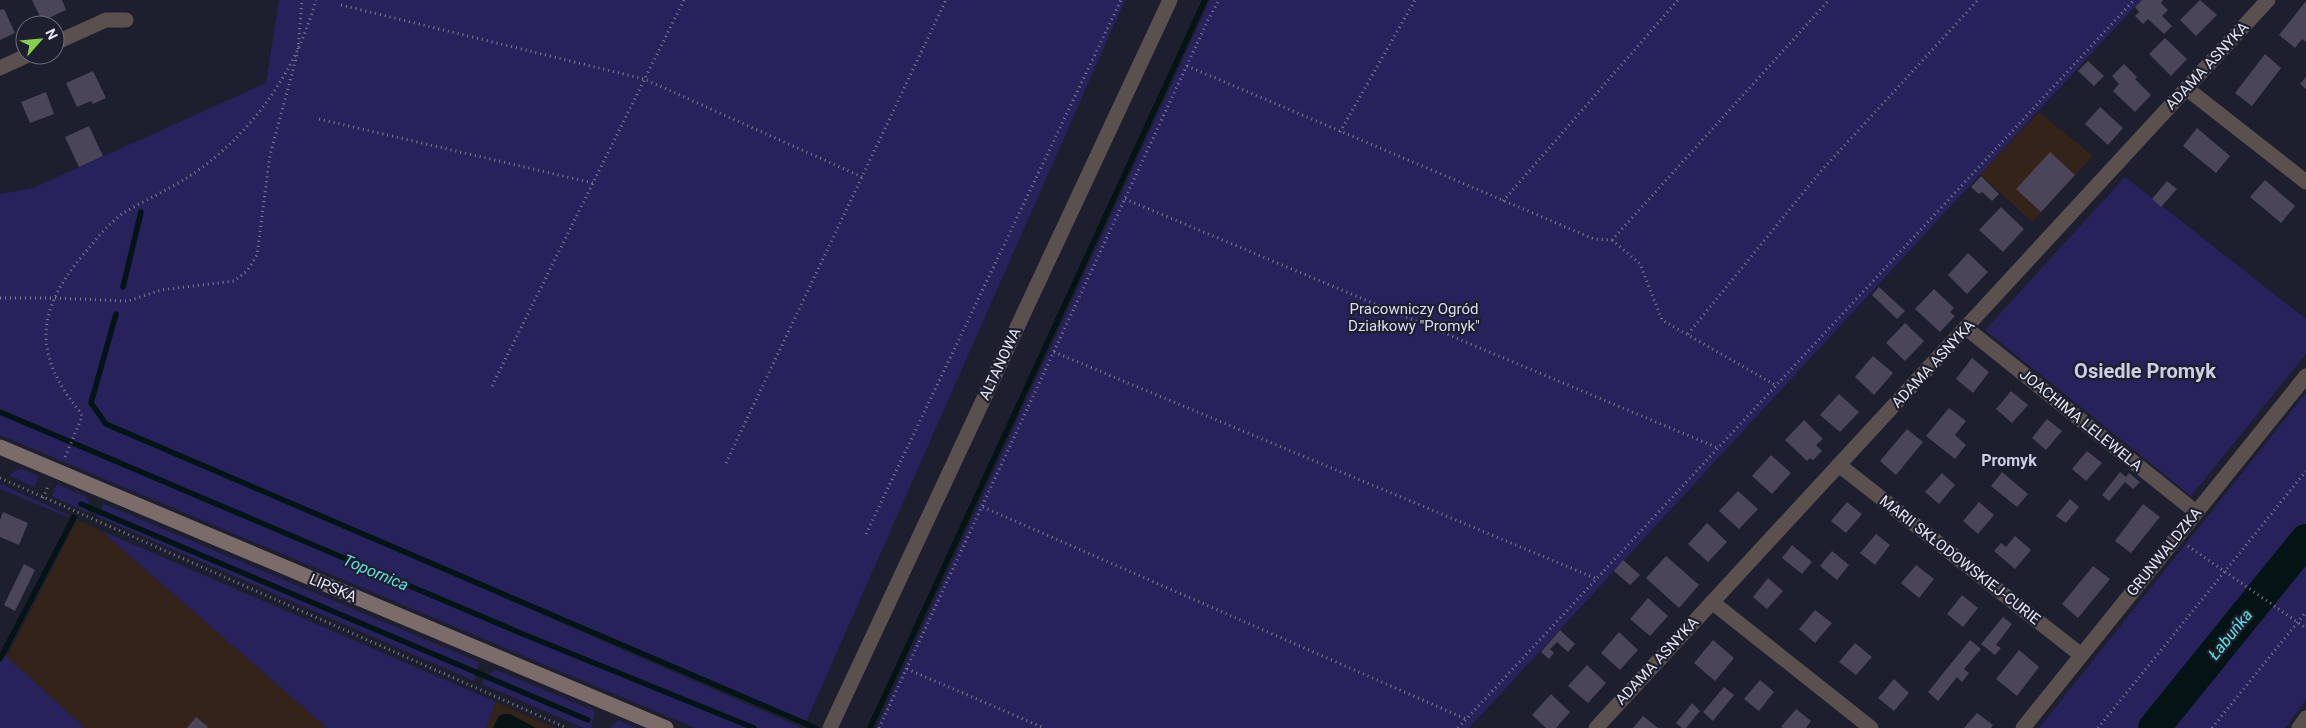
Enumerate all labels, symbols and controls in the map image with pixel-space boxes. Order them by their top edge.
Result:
north arrow [15,15,65,65]
street label: ADAMA ASNYKA [2162,18,2252,114]
text: N [42,26,61,42]
park label: Pracowniczy Ogród Działkowy "Promyk" [1348,300,1480,335]
street label: ADAMA ASNYKA [1888,316,1978,412]
street label: ALTANOWA [975,325,1025,403]
district label: Osiedle Promyk [2074,359,2216,383]
street label: JOACHIMA LELEWELA [2016,365,2146,475]
district label: Promyk [1981,451,2037,470]
street label: MARII SKŁODOWSKIEJ-CURIE [1876,492,2044,629]
street label: GRUNWALDZKA [2123,504,2205,600]
water label: Topornica [340,550,411,595]
street label: LIPSKA [307,570,360,606]
water label: Łabuńka [2204,605,2256,663]
street label: ADAMA ASNYKA [1612,613,1702,709]

